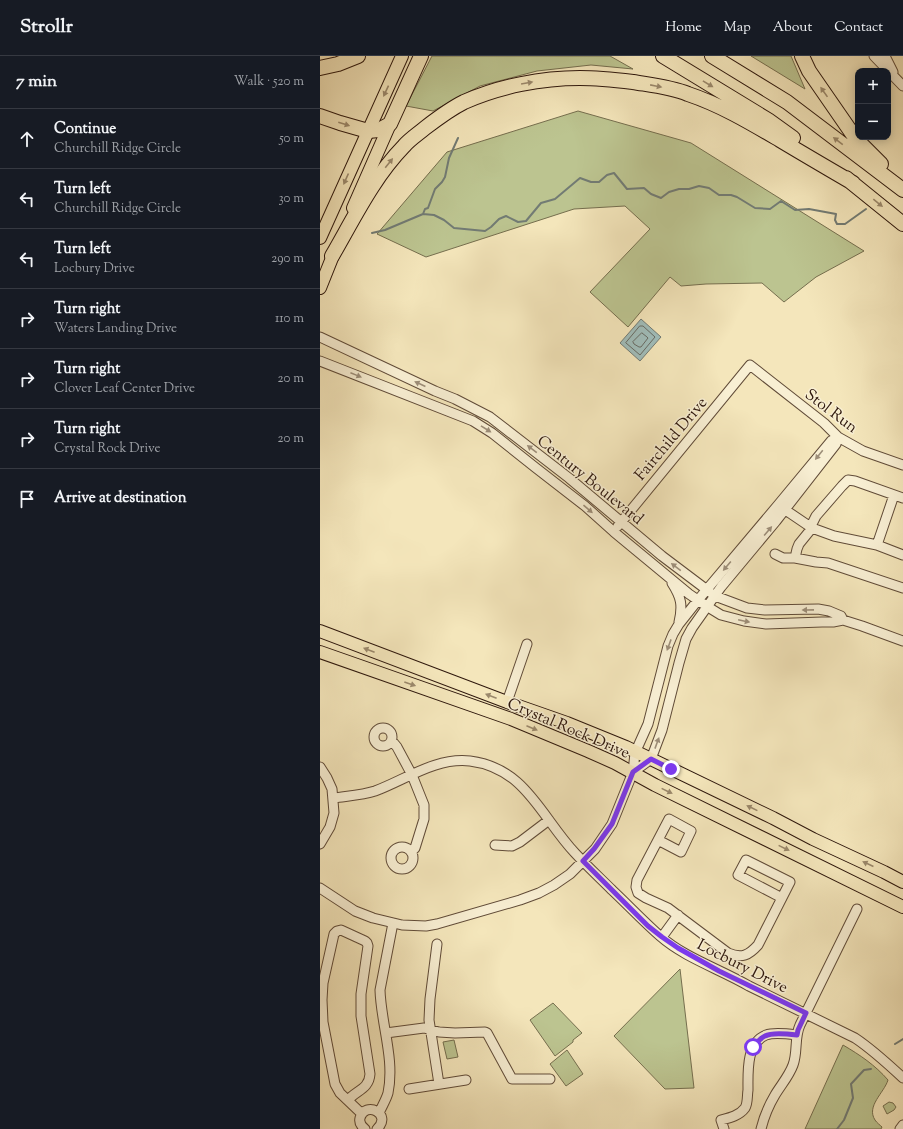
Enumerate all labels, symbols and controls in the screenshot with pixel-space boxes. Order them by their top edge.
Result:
text: Strollr [20,14,73,41]
text: Home [665,18,702,38]
text: Map [724,18,751,38]
text: About [773,18,812,38]
text: Contact [834,18,883,38]
map controls [855,68,891,140]
button: + [855,68,891,104]
text: 7 min [16,70,57,94]
text: Walk · 520 m [234,73,304,91]
one-way arrow [521,80,533,86]
one-way arrow [702,80,714,87]
one-way arrow [650,83,662,89]
one-way arrow [383,86,389,97]
one-way arrow [820,87,828,98]
button: − [855,104,891,140]
text: Continue [54,119,116,140]
one-way arrow [338,121,350,127]
icon: ahead [16,128,38,150]
text: 50 m [279,130,304,148]
one-way arrow [833,137,844,145]
text: Churchill Ridge Circle [54,140,181,158]
one-way arrow [385,158,393,169]
one-way arrow [343,174,349,185]
text: Turn left [54,179,111,200]
icon: left [16,188,38,210]
text: 30 m [278,190,304,208]
one-way arrow [873,199,883,208]
text: Churchill Ridge Circle [54,200,181,218]
text: Turn left [54,239,111,260]
icon: left [16,248,38,270]
text: 290 m [271,250,304,268]
text: Locbury Drive [54,260,135,278]
text: Turn right [54,299,120,320]
icon: right [16,308,38,330]
text: 110 m [275,310,304,328]
text: Waters Landing Drive [54,320,177,338]
text: Turn right [54,359,120,380]
icon: right [16,368,38,390]
text: 20 m [278,370,304,388]
one-way arrow [351,373,363,379]
text: Clover Leaf Center Drive [54,380,195,398]
one-way arrow [414,381,425,387]
street label: Stol Run [799,384,862,440]
street label: Fairchild Drive [630,393,714,486]
text: Turn right [54,419,120,440]
one-way arrow [480,425,492,432]
icon: right [16,428,38,450]
text: 20 m [278,430,304,448]
street label: Century Boulevard [531,431,648,531]
text: Crystal Rock Drive [54,440,161,458]
one-way arrow [526,445,537,453]
one-way arrow [815,450,824,461]
icon: arrive [16,488,38,510]
text: Arrive at destination [54,488,187,509]
one-way arrow [584,504,593,513]
one-way arrow [764,525,772,536]
one-way arrow [723,560,732,571]
one-way arrow [670,562,681,571]
one-way arrow [802,606,814,613]
one-way arrow [738,618,750,624]
one-way arrow [665,639,671,651]
one-way arrow [363,646,375,652]
one-way arrow [404,681,416,687]
one-way arrow [484,692,496,698]
street label: Crystal Rock Drive [503,693,633,766]
one-way arrow [526,725,537,731]
one-way arrow [654,737,660,749]
route end [662,760,680,778]
one-way arrow [662,788,673,794]
one-way arrow [746,805,757,811]
one-way arrow [778,845,790,852]
one-way arrow [863,861,874,867]
street label: Locbury Drive [692,934,791,1000]
route start [744,1038,762,1056]

